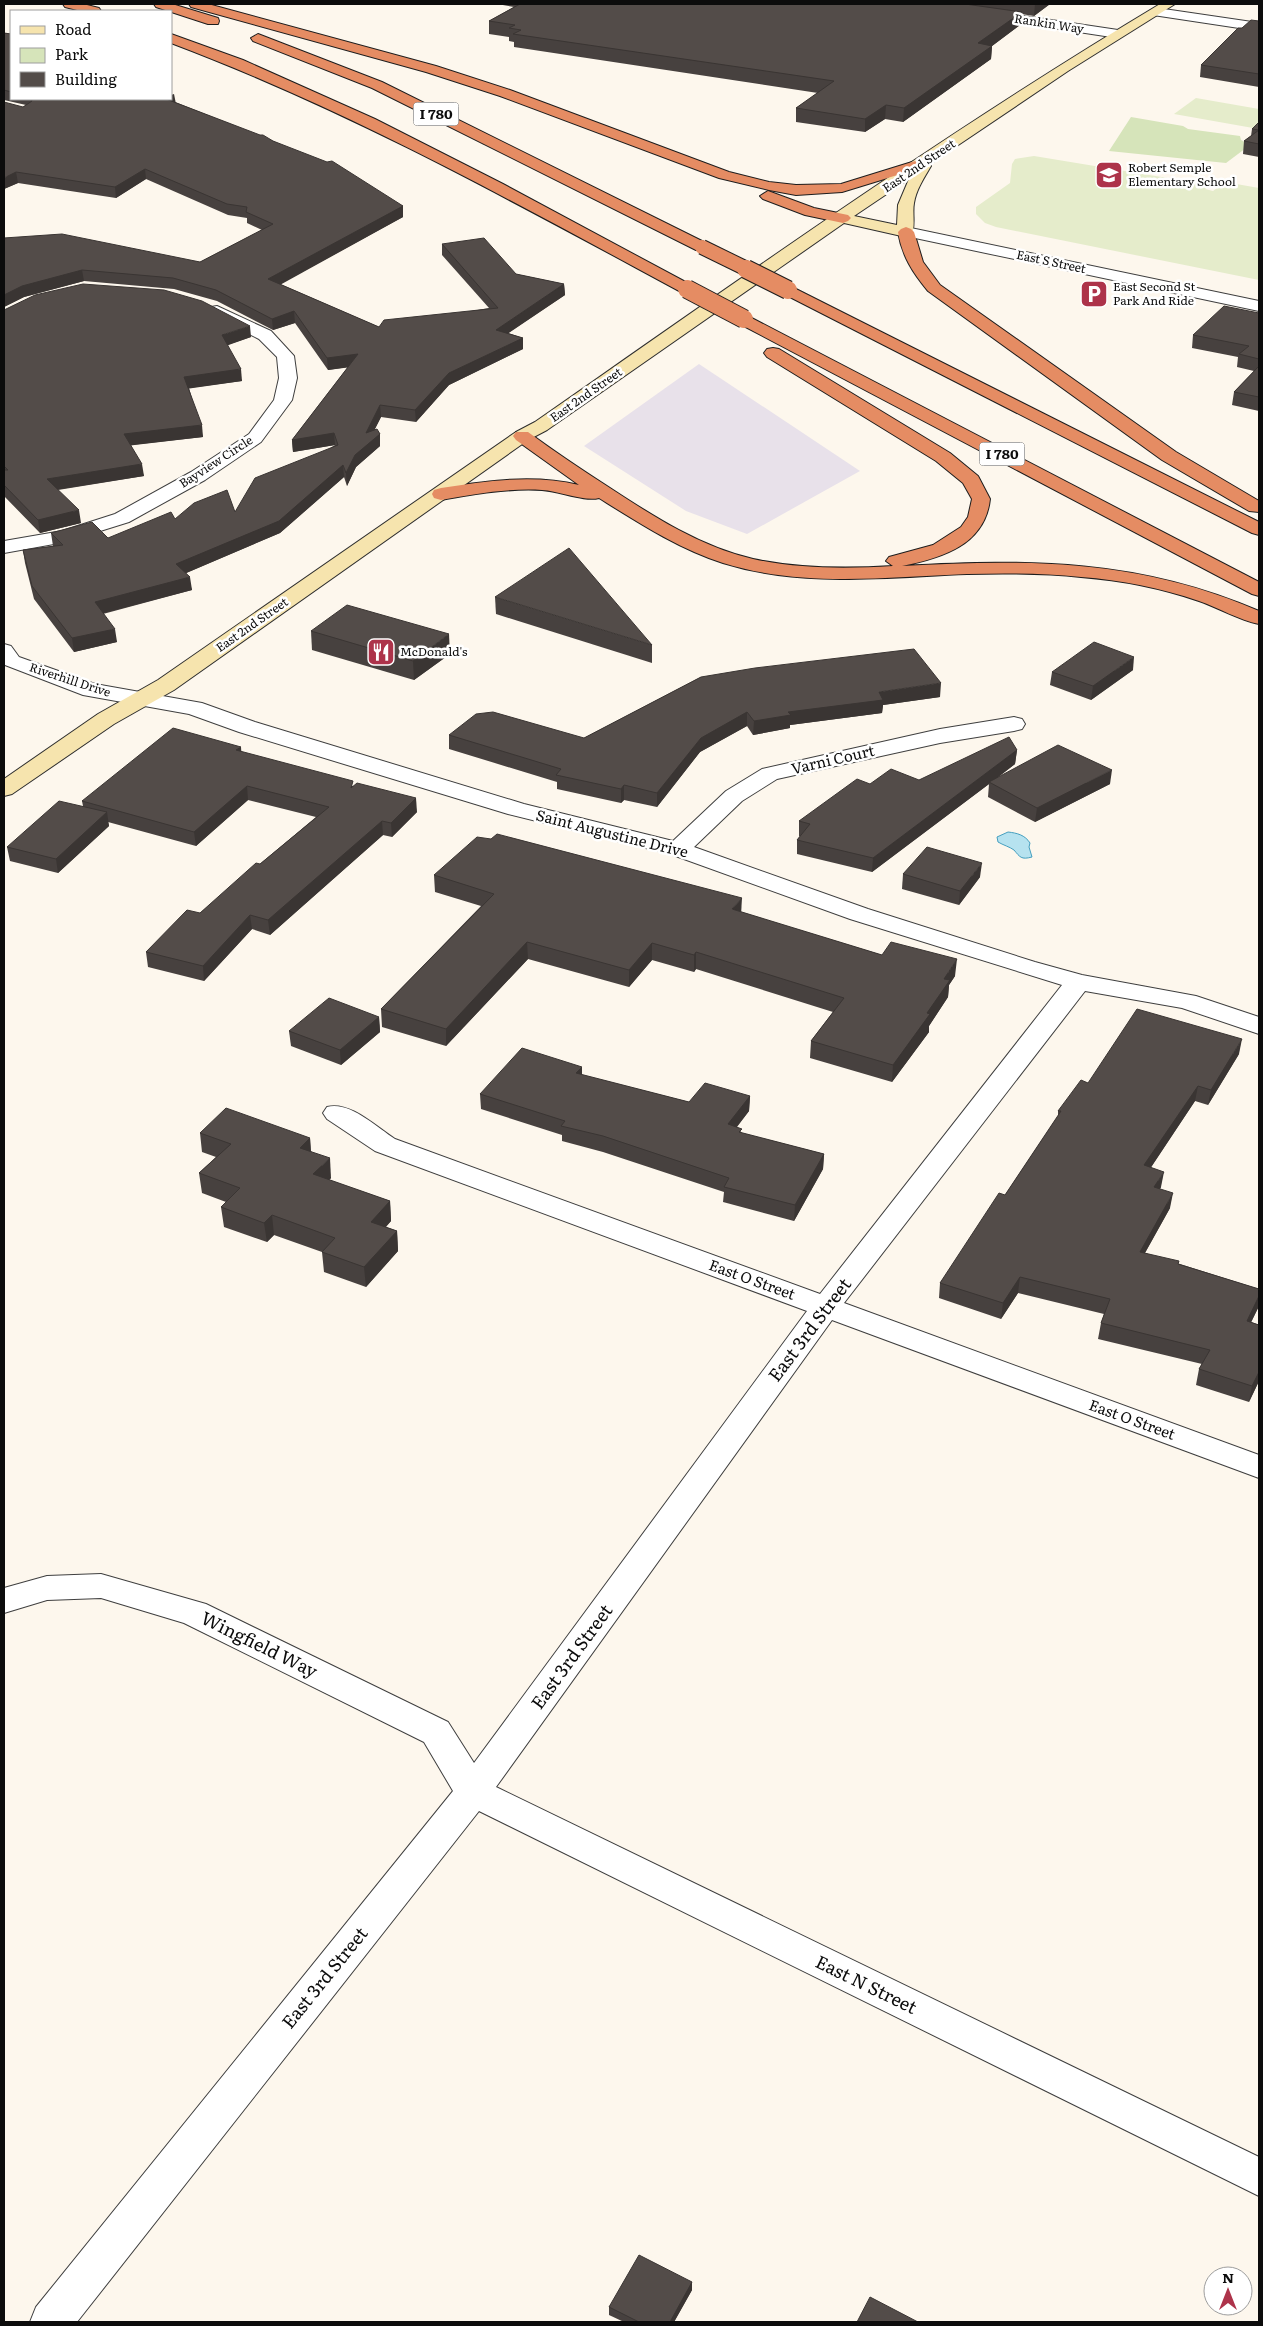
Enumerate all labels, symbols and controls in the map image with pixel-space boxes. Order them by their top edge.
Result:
street label: Rankin Way [1013,9,1085,37]
legend [10,10,172,100]
text: Road [55,17,91,40]
text: Park [55,42,89,65]
text: Building [55,67,117,90]
road number: I 780 [414,102,458,126]
street label: East 2nd Street [878,134,959,196]
place label: Robert Semple Elementary School [1128,158,1236,190]
school or university icon: Robert Semple Elementary School [1094,160,1124,190]
street label: East S Street [1015,245,1088,277]
place label: East Second St Park And Ride [1113,277,1195,309]
parking icon: East Second St Park And Ride [1079,279,1109,309]
street label: East 2nd Street [546,362,625,426]
street label: Bayview Circle [175,431,256,492]
road number: I 780 [980,442,1024,466]
street label: East 2nd Street [212,592,291,656]
restaurant icon: McDonald's [366,637,396,667]
place label: McDonald's [400,642,468,660]
street label: Riverhill Drive [27,657,113,701]
street label: Varni Court [789,738,877,779]
street label: Saint Augustine Drive [534,803,691,863]
street label: East O Street [706,1252,799,1305]
street label: East 3rd Street [761,1271,857,1387]
street label: East O Street [1086,1392,1179,1445]
street label: East 3rd Street [523,1597,619,1714]
street label: Wingfield Way [197,1604,323,1684]
street label: East 3rd Street [274,1920,374,2034]
street label: East N Street [811,1947,923,2020]
north arrow [1203,2266,1253,2316]
text: N [1222,2267,1234,2287]

